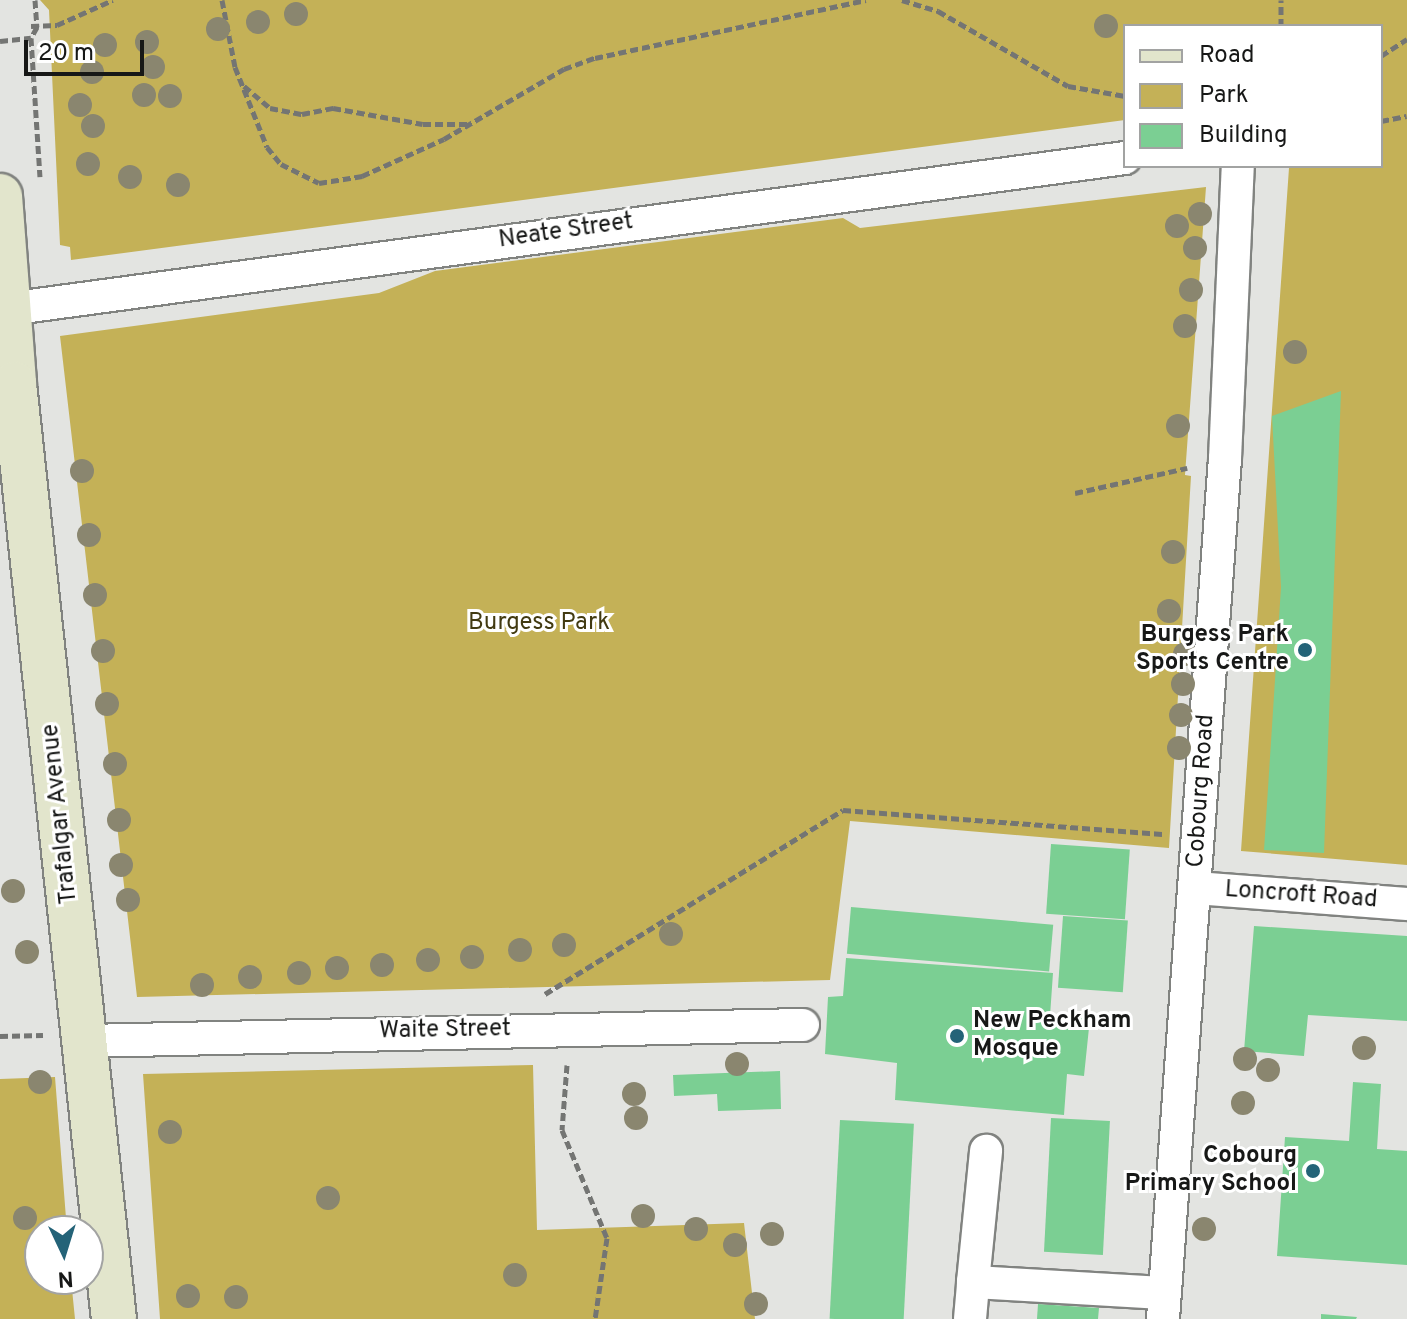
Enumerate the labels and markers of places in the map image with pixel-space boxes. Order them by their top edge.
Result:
place label: Burgess Park Sports Centre [1136,622,1289,678]
marker: Burgess Park Sports Centre [1296,641,1314,659]
place label: New Peckham Mosque [973,1008,1131,1064]
marker: New Peckham Mosque [948,1027,966,1045]
place label: Cobourg Primary School [1125,1143,1297,1199]
marker: Cobourg Primary School [1304,1162,1322,1180]

